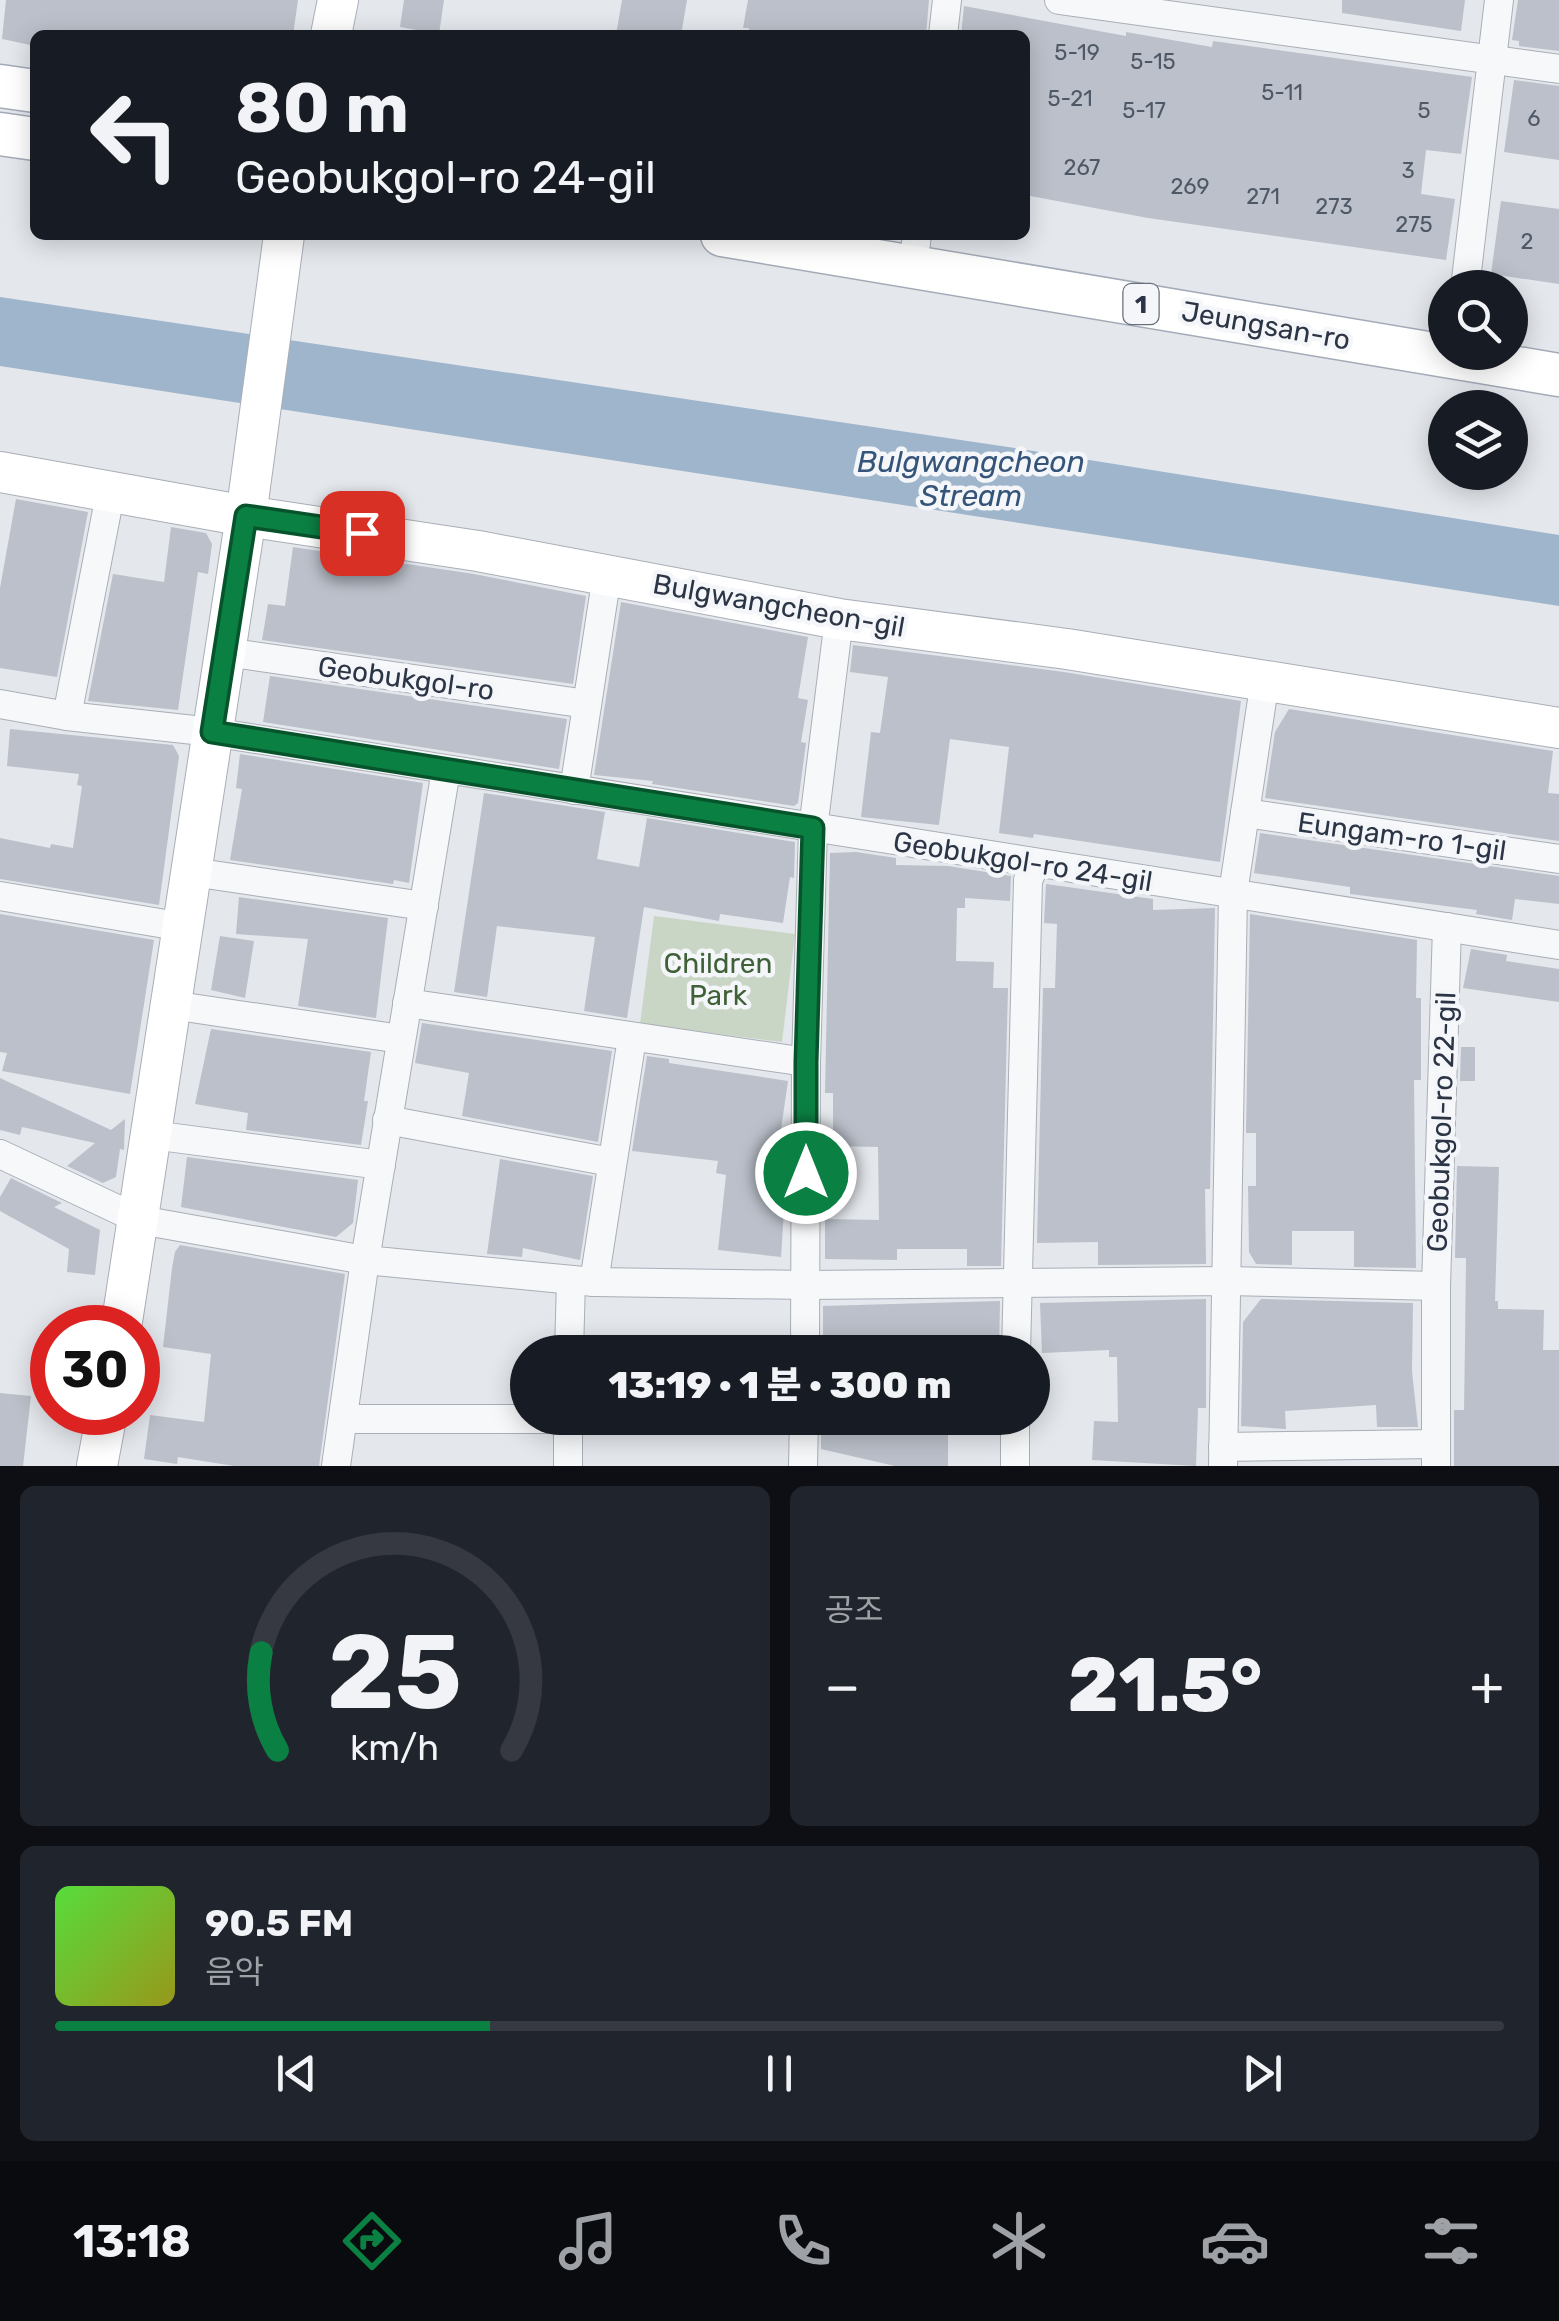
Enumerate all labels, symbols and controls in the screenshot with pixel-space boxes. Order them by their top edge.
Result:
house number: 5-19 [1054,39,1100,66]
house number: 5-15 [1130,48,1176,75]
text: 80 m [235,67,409,150]
icon: left [70,70,200,200]
house number: 5-11 [1261,79,1303,106]
house number: 5-21 [1047,85,1093,112]
house number: 5-17 [1122,97,1166,124]
house number: 5 [1417,97,1431,124]
house number: 6 [1527,105,1541,132]
text: Geobukgol-ro 24-gil [235,151,656,204]
house number: 267 [1064,154,1100,181]
house number: 3 [1401,157,1415,184]
house number: 269 [1170,173,1210,200]
house number: 271 [1246,183,1280,210]
house number: 273 [1315,193,1353,220]
house number: 275 [1395,211,1433,238]
house number: 2 [1521,228,1533,255]
map controls [1428,270,1528,490]
button: search [1428,270,1528,370]
road number: 1 [1124,284,1158,324]
street label: Jeungsan-ro [1179,294,1353,357]
button: layers [1428,390,1528,490]
water label: Bulgwangcheon Stream [857,444,1085,514]
pin [320,491,405,576]
icon: arrive [335,506,390,561]
street label: Bulgwangcheon-gil [650,567,908,644]
street label: Geobukgol-ro [316,650,496,707]
street label: Eungam-ro 1-gil [1295,806,1508,867]
street label: Geobukgol-ro 24-gil [891,825,1155,898]
park label: Children Park [664,947,772,1012]
street label: Geobukgol-ro 22-gil [1420,991,1463,1253]
position arrow [754,1121,858,1225]
speed limit sign: 30 [30,1305,160,1435]
text: 13:19 · 1 분 · 300 m [609,1362,951,1408]
text: 공조 [825,1591,883,1629]
text: 25 [327,1611,462,1734]
text: 21.5° [1068,1641,1262,1730]
text: − [825,1654,860,1719]
text: + [1470,1654,1504,1719]
text: km/h [350,1727,439,1769]
text: 90.5 FM [205,1900,353,1946]
text: 음악 [205,1953,264,1991]
icon: previous [269,2046,324,2101]
icon: pause [752,2046,807,2101]
icon: next [1235,2046,1290,2101]
icon: directions [337,2206,407,2276]
icon: music [553,2206,623,2276]
icon: phone [768,2206,838,2276]
icon: climate [984,2206,1054,2276]
icon: car [1200,2206,1270,2276]
icon: filters [1416,2206,1486,2276]
text: 13:18 [73,2215,191,2268]

